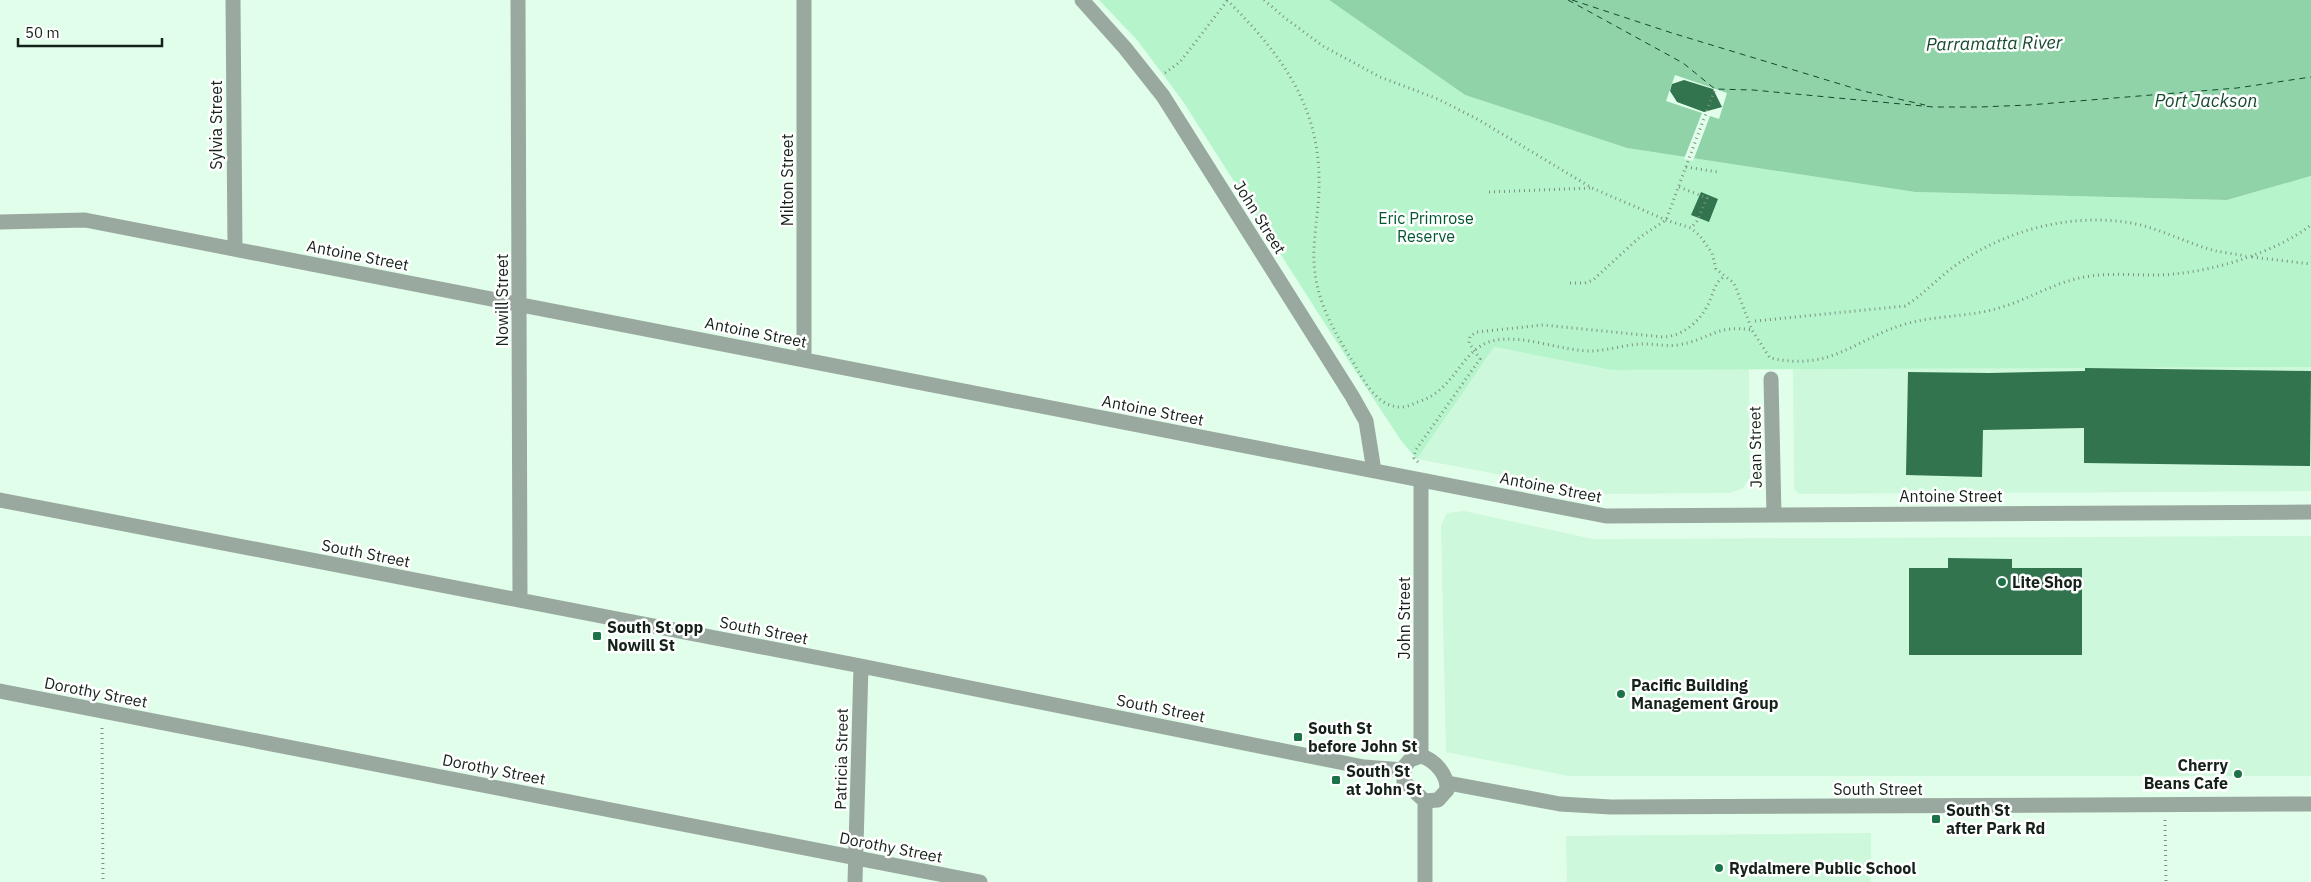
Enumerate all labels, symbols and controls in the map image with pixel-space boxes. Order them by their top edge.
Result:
scale bar [18,15,161,47]
text: 50 m [25,23,60,42]
water label: Parramatta River [1926,30,2063,56]
street label: Sylvia Street [206,80,226,170]
water label: Port Jackson [2155,89,2257,112]
street label: Milton Street [777,134,797,226]
street label: John Street [1230,177,1290,257]
park label: Eric Primrose Reserve [1378,208,1474,246]
street label: Antoine Street [305,235,411,275]
street label: Nowill Street [492,254,512,346]
street label: Antoine Street [703,312,809,352]
street label: Antoine Street [1100,390,1206,430]
street label: Jean Street [1744,406,1766,488]
street label: Antoine Street [1498,467,1604,507]
street label: Antoine Street [1899,486,2003,506]
street label: South Street [320,535,412,571]
place label: Lite Shop [2012,572,2082,592]
marker: Lite Shop [1996,576,2008,588]
street label: John Street [1394,577,1414,659]
street label: South Street [718,612,810,648]
place label: South St opp Nowill St [607,617,704,655]
marker: South St opp Nowill St [591,630,603,642]
street label: Dorothy Street [43,672,149,712]
place label: Pacific Building Management Group [1631,675,1779,713]
marker: Pacific Building Management Group [1615,688,1627,700]
street label: South Street [1115,690,1207,726]
street label: Patricia Street [830,708,852,810]
place label: South St before John St [1308,718,1417,756]
marker: South St before John St [1292,731,1304,743]
street label: Dorothy Street [441,749,547,789]
place label: Cherry Beans Cafe [2144,755,2228,793]
place label: South St at John St [1346,761,1422,799]
marker: Cherry Beans Cafe [2232,768,2244,780]
marker: South St at John St [1330,774,1342,786]
street label: South Street [1833,779,1923,799]
place label: South St after Park Rd [1946,800,2045,838]
marker: South St after Park Rd [1930,813,1942,825]
street label: Dorothy Street [838,827,944,867]
place label: Rydalmere Public School [1729,858,1916,878]
marker: Rydalmere Public School [1713,862,1725,874]

